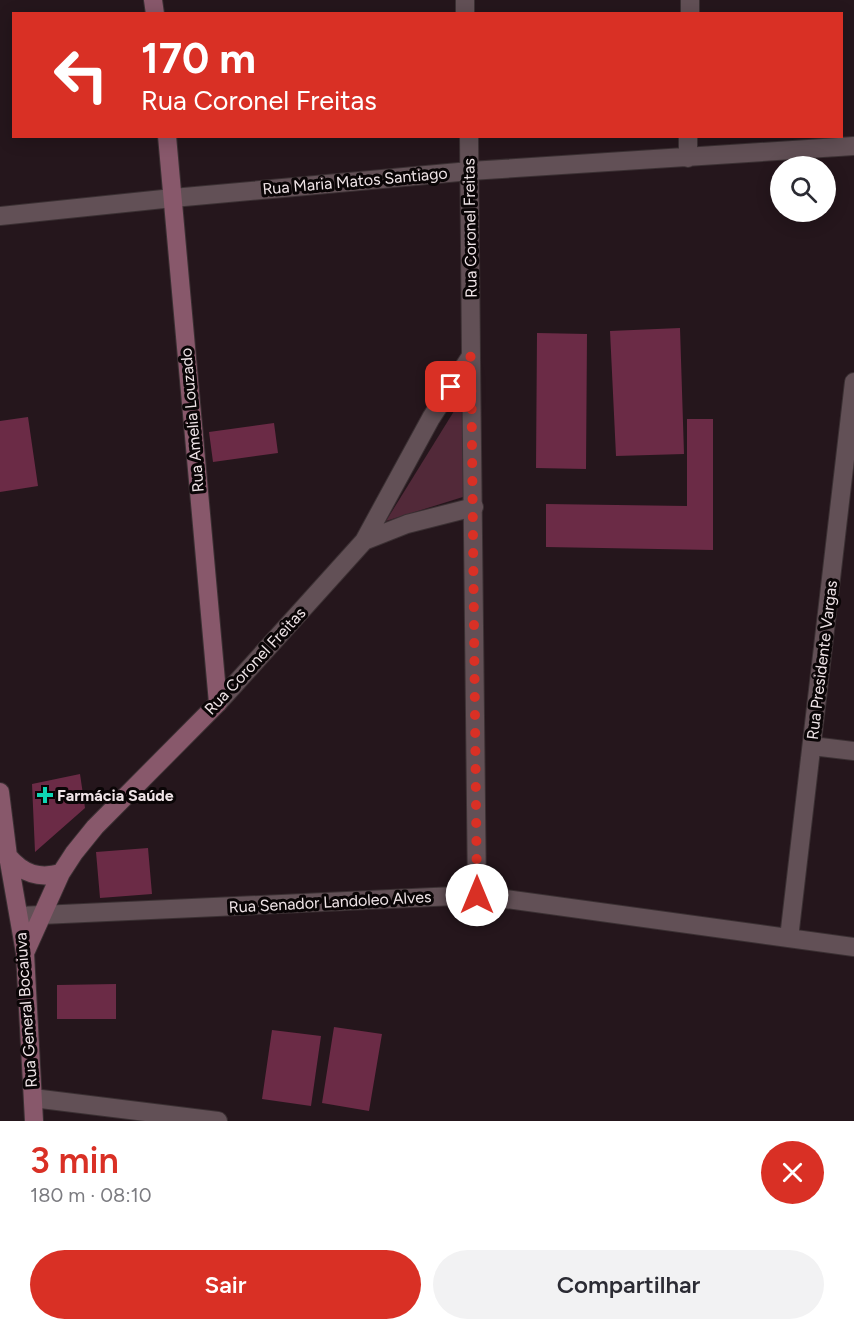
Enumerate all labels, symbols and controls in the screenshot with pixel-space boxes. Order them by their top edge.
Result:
text: 170 m [141,33,256,84]
icon: left [42,36,120,114]
text: Rua Coronel Freitas [141,84,377,117]
map controls [770,156,836,222]
button: search [770,156,836,222]
street label: Rua Coronel Freitas [459,158,481,298]
street label: Rua Maria Matos Santiago [262,163,448,199]
street label: Rua Amelia Louzado [176,347,208,493]
pin [425,361,476,412]
icon: arrive [434,370,467,403]
street label: Rua Presidente Vargas [803,579,841,741]
street label: Rua Coronel Freitas [200,603,310,719]
place label: Farmácia Saúde [57,786,174,805]
marker: Farmácia Saúde [38,788,52,802]
position arrow [445,863,509,927]
street label: Rua Senador Landoleo Alves [228,887,432,917]
street label: Rua General Bocaiuva [11,932,41,1088]
text: 3 min [30,1139,119,1182]
button: close [761,1141,824,1204]
text: 180 m · 08:10 [30,1183,152,1207]
button: Sair [30,1250,421,1319]
button: Compartilhar [433,1250,824,1319]

